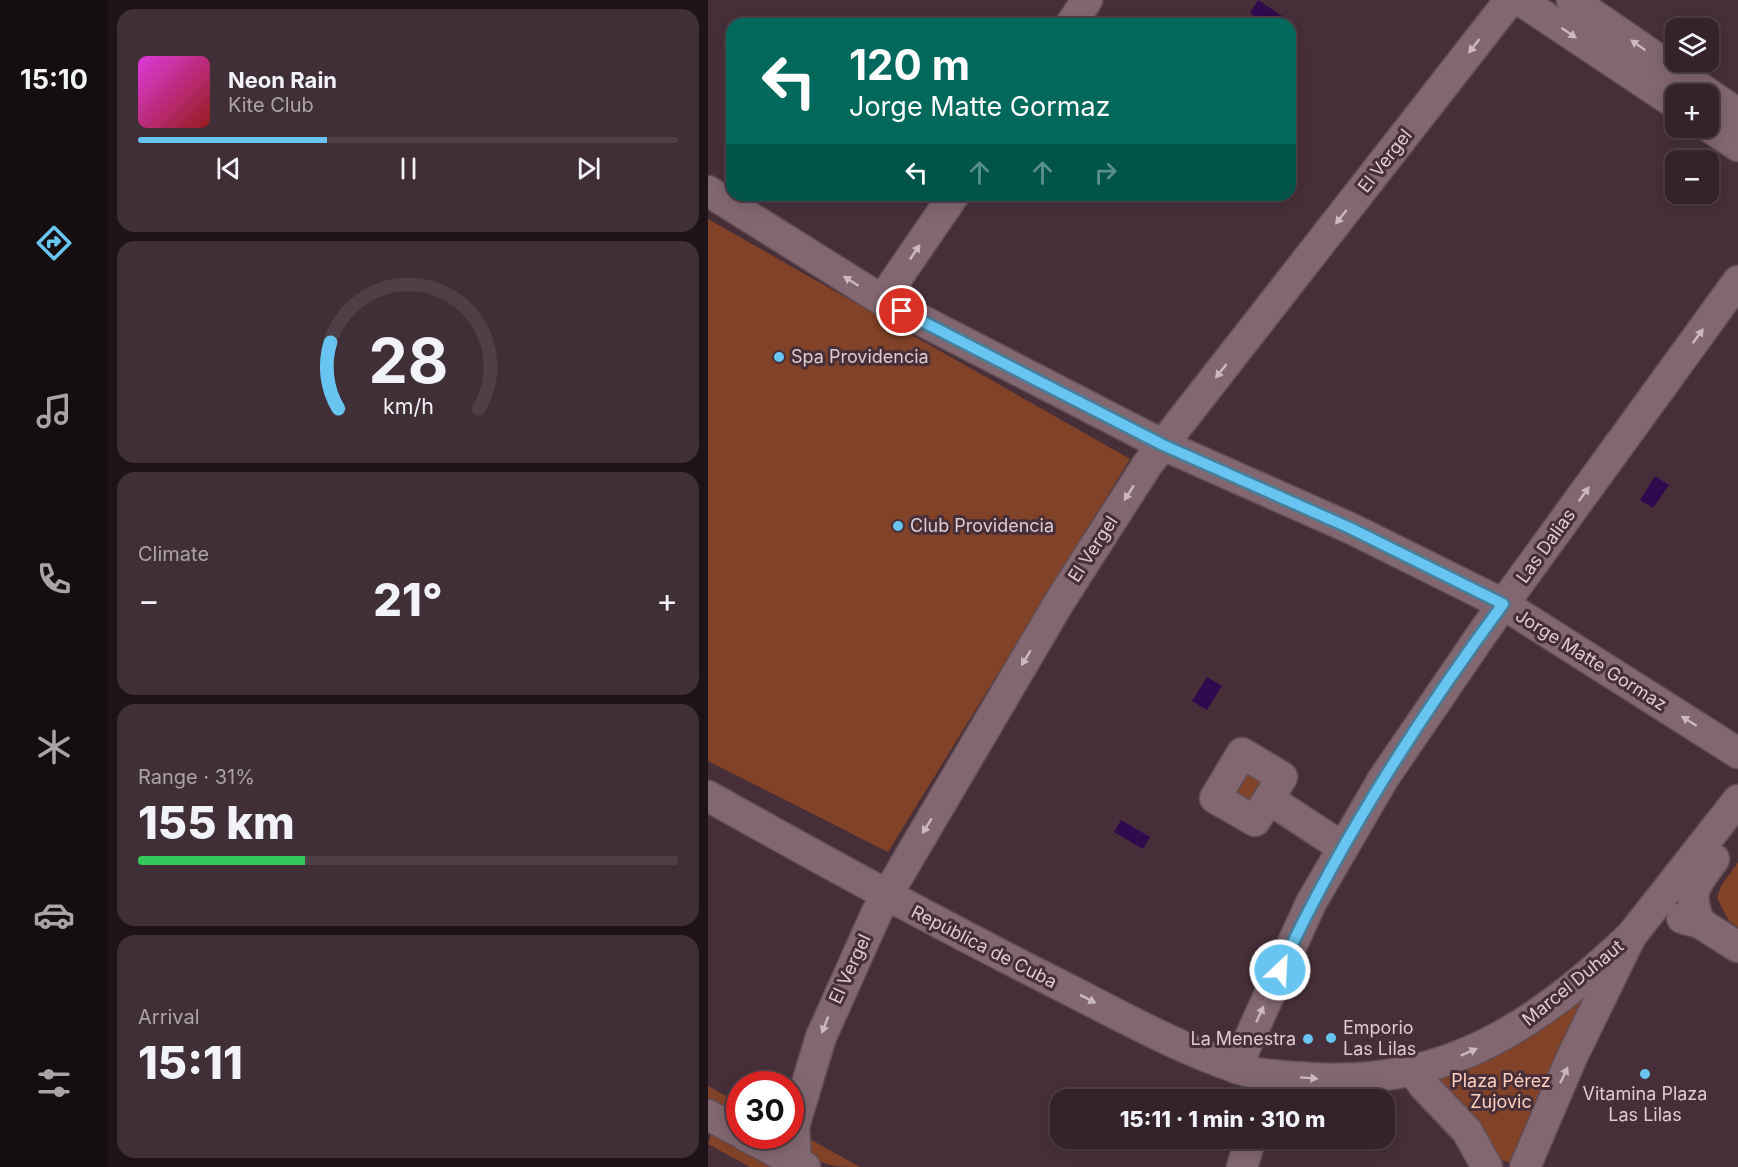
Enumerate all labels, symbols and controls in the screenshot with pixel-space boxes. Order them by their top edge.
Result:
map controls [1665,18,1719,204]
button: layers [1665,18,1719,72]
one-way arrow [1560,27,1577,38]
text: 120 m [849,39,970,90]
one-way arrow [1469,39,1481,54]
one-way arrow [1630,40,1646,51]
icon: left [750,42,828,120]
text: 15:10 [20,63,88,96]
text: Neon Rain [228,67,337,93]
button: + [1665,84,1719,138]
text: Jorge Matte Gormaz [849,90,1110,123]
text: Kite Club [228,93,314,117]
street label: El Vergel [1353,125,1416,197]
button: − [1665,150,1719,204]
icon: previous [212,152,245,185]
icon: pause [392,152,425,185]
icon: next [572,152,605,185]
icon: left [900,156,933,189]
icon: ahead [963,156,996,189]
icon: ahead [1026,156,1059,189]
icon: right [1089,156,1122,189]
one-way arrow [1335,209,1348,225]
icon: directions [33,222,75,264]
one-way arrow [909,244,920,260]
one-way arrow [843,275,859,286]
pin [876,285,927,336]
icon: arrive [885,294,918,327]
text: 28 [368,323,448,398]
one-way arrow [1692,328,1704,344]
place label: Spa Providencia [791,346,929,367]
marker: Spa Providencia [772,350,786,364]
one-way arrow [1216,363,1228,378]
icon: music [33,390,75,432]
text: km/h [383,393,433,419]
one-way arrow [1124,485,1135,501]
one-way arrow [1578,486,1590,502]
street label: Las Dalias [1512,505,1579,587]
street label: El Vergel [1063,512,1122,586]
place label: Club Providencia [910,515,1054,536]
marker: Club Providencia [891,519,905,533]
text: Climate [138,542,209,566]
icon: phone [33,558,75,600]
text: 21° [373,572,443,627]
text: − [138,580,160,620]
text: + [656,580,678,620]
street label: Jorge Matte Gormaz [1512,604,1671,715]
one-way arrow [1021,650,1031,667]
one-way arrow [1680,716,1697,727]
icon: climate [33,726,75,768]
text: Range · 31% [138,765,255,789]
text: 155 km [138,795,295,850]
one-way arrow [921,818,932,834]
icon: car [33,894,75,936]
street label: República de Cuba [908,901,1061,992]
street label: El Vergel [824,931,875,1007]
street label: Marcel Duhaut [1518,935,1628,1030]
position arrow [1248,938,1312,1002]
one-way arrow [1079,994,1096,1004]
text: Arrival [138,1005,200,1029]
one-way arrow [1255,1006,1264,1023]
one-way arrow [820,1017,830,1035]
place label: Emporio Las Lilas [1343,1017,1416,1059]
place label: La Menestra [1190,1028,1296,1049]
marker: Emporio Las Lilas [1324,1031,1338,1045]
marker: La Menestra [1301,1032,1315,1046]
text: 15:11 [138,1035,243,1090]
one-way arrow [1461,1048,1478,1057]
icon: filters [33,1062,75,1104]
one-way arrow [1559,1065,1569,1083]
marker: Vitamina Plaza Las Lilas [1638,1067,1652,1081]
park label: Plaza Pérez Zujovic [1451,1070,1551,1112]
speed limit sign: 30 [726,1071,804,1149]
one-way arrow [1299,1073,1318,1082]
place label: Vitamina Plaza Las Lilas [1583,1083,1707,1125]
text: 15:11 · 1 min · 310 m [1120,1106,1325,1132]

